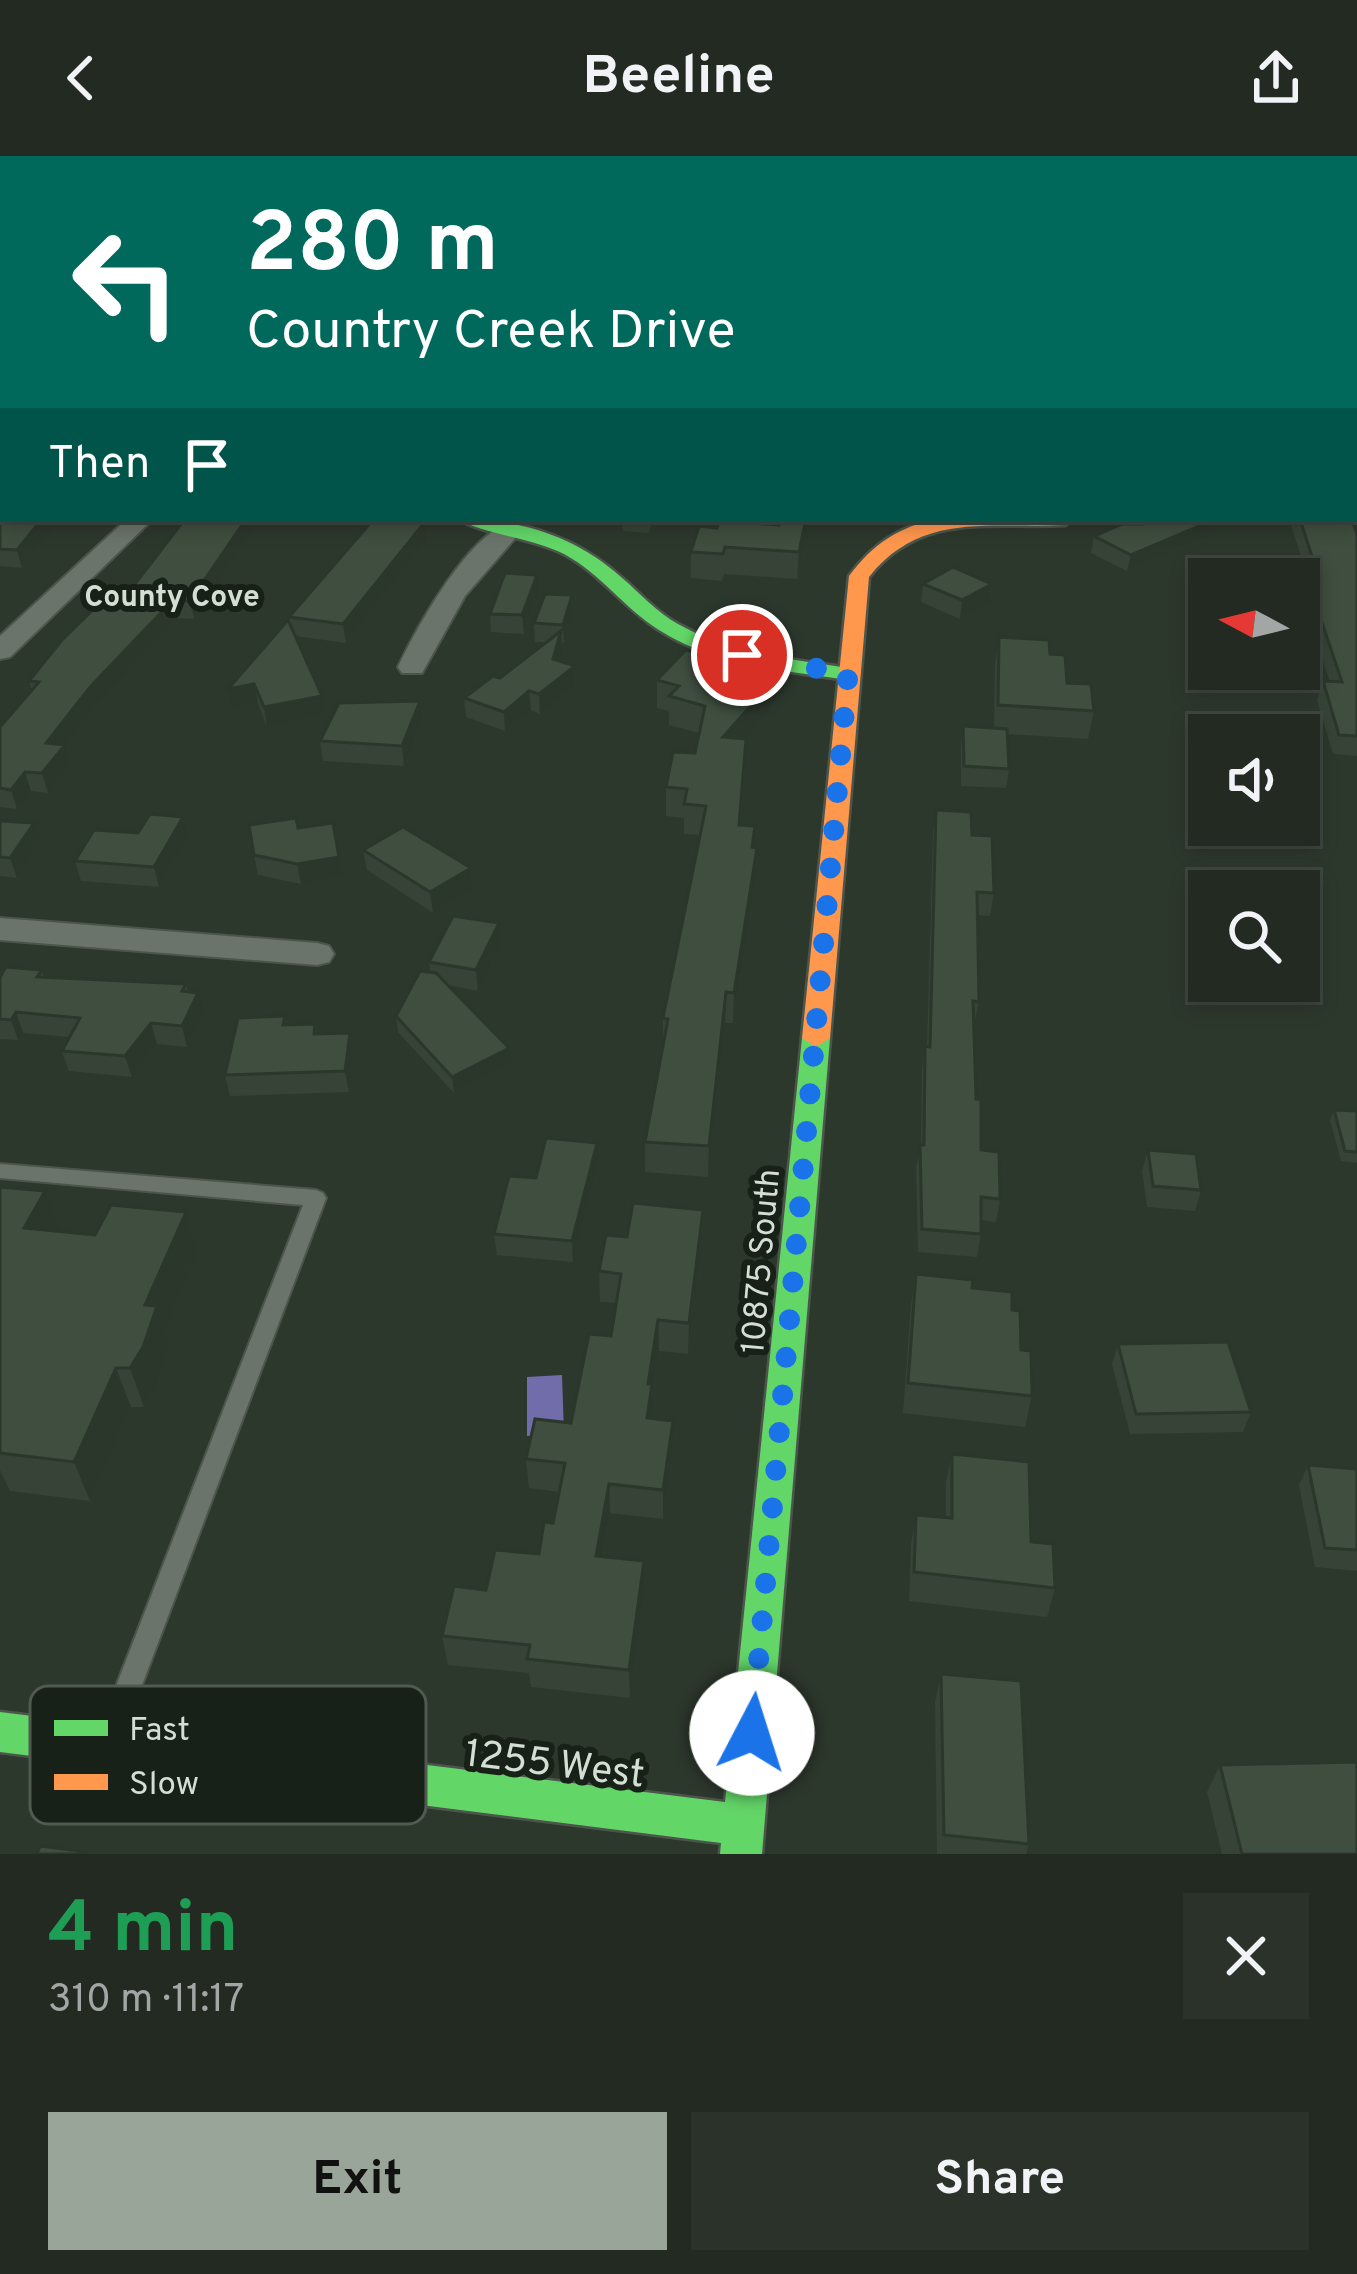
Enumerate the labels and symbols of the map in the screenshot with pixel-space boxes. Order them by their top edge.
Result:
north arrow [1188,558,1320,690]
district label: County Cove [84,580,260,617]
pin [691,604,793,706]
street label: 10875 South [734,1167,792,1356]
position arrow [689,1670,815,1796]
legend [30,1686,426,1824]
text: Fast [129,1711,190,1753]
street label: 1255 West [462,1731,647,1802]
text: Slow [129,1765,199,1807]

